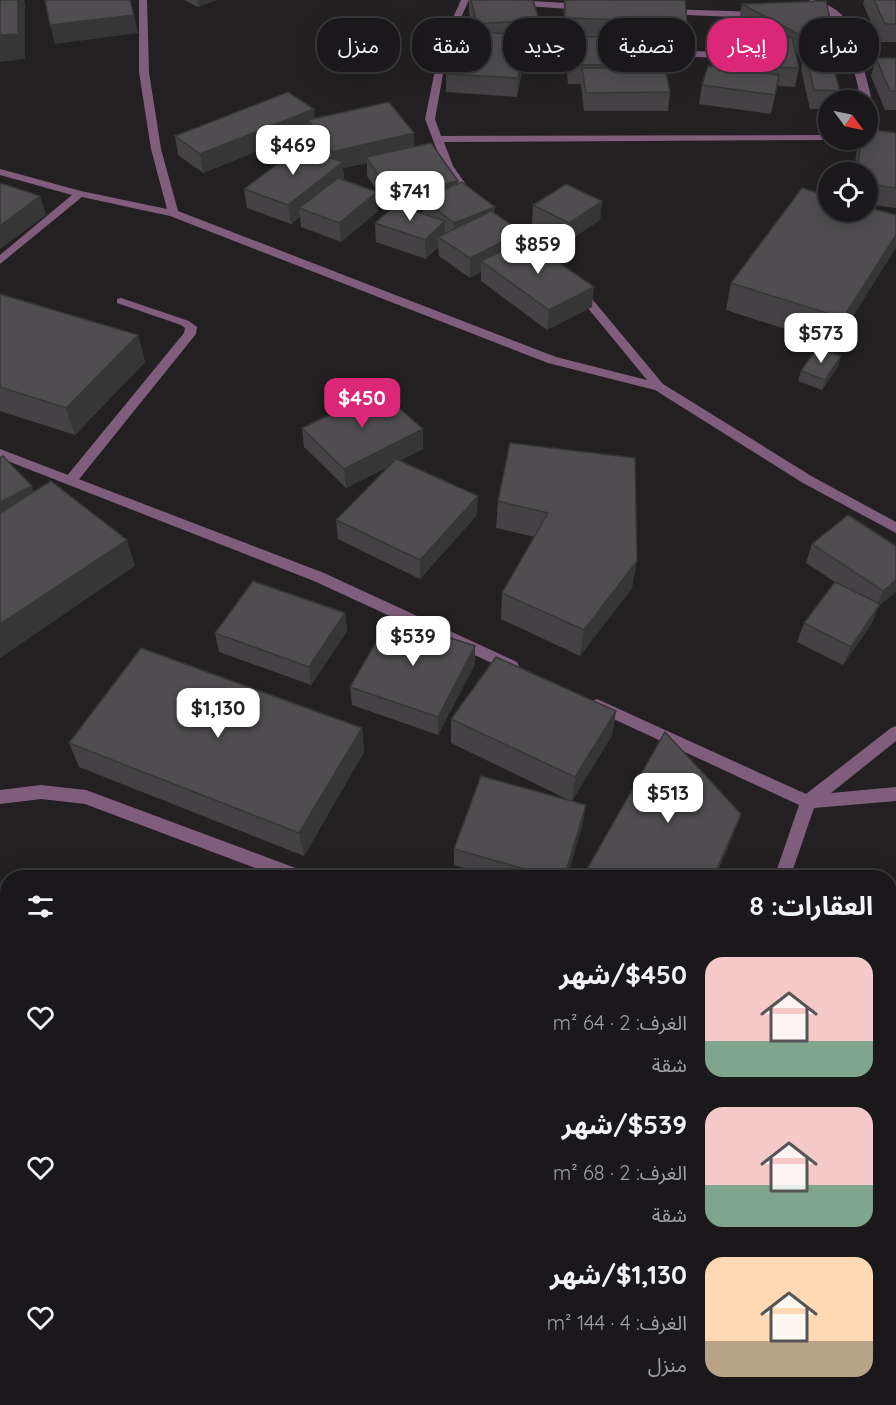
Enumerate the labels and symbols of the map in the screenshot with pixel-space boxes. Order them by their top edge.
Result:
north arrow [818,90,878,150]
pin: $469 [257,125,329,176]
pin: $741 [374,171,446,222]
pin: $859 [502,224,574,275]
pin: $573 [785,313,857,364]
pin: $450 [326,378,398,429]
pin: $539 [377,616,449,667]
pin: $1,130 [169,688,267,739]
pin: $513 [632,773,704,824]

